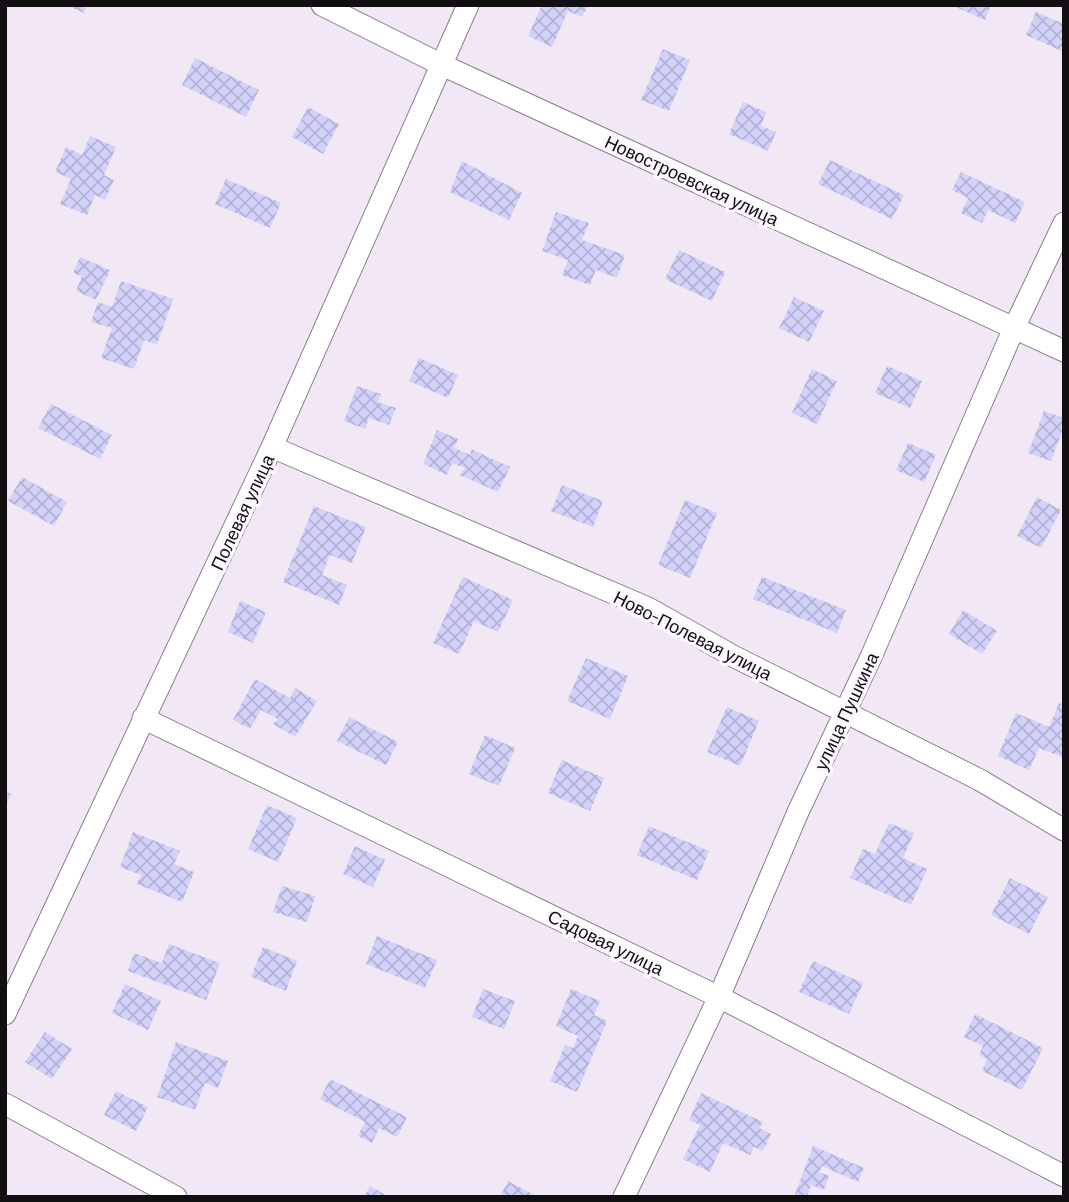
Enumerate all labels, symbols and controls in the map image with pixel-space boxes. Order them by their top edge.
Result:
street label: Новостроевская улица [602,130,783,230]
street label: Полевая улица [206,450,279,573]
street label: Ново-Полевая улица [610,586,777,685]
street label: улица Пушкина [809,648,883,773]
street label: Садовая улица [545,905,668,980]

